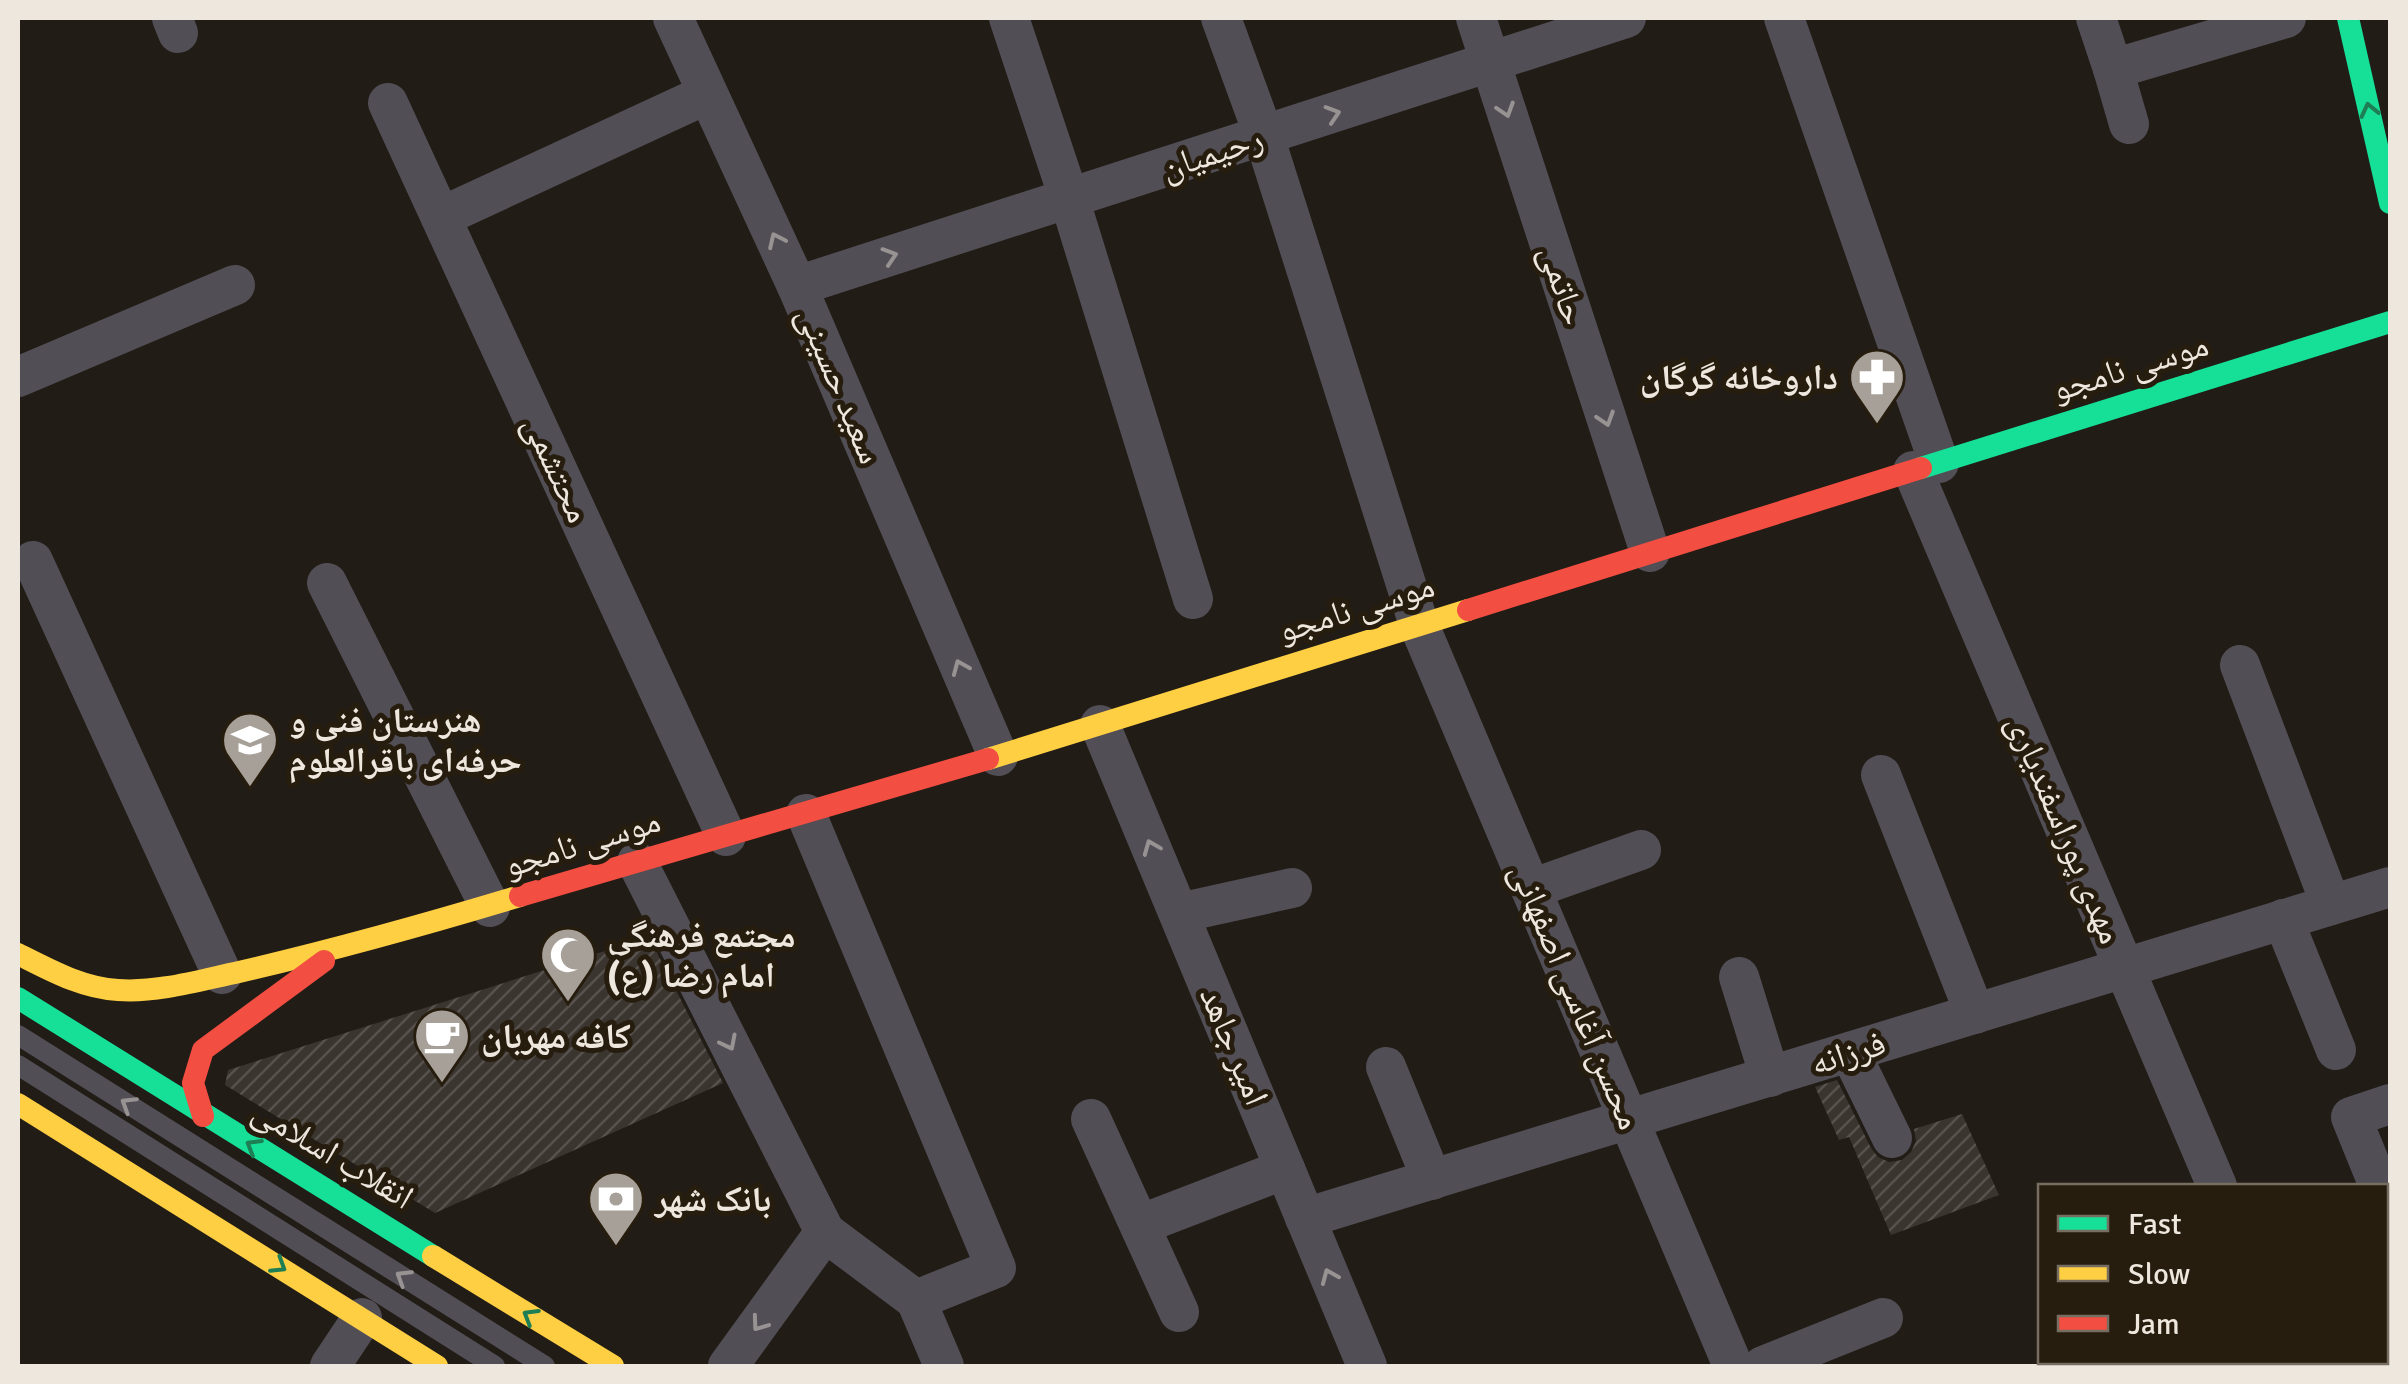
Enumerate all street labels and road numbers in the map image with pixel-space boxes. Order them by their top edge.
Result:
street label: رحیمیان [1156,116,1268,190]
street label: حاتمی [1530,240,1596,330]
street label: سعید حسینی [788,300,892,470]
street label: موسی نامجو [2047,323,2213,411]
street label: محتشمی [514,408,600,530]
street label: موسی نامجو [1273,564,1439,652]
street label: مهدی پوراسفندیاری [1997,708,2133,950]
street label: موسی نامجو [499,799,665,887]
street label: محسن آغاسی اصفهانی [1500,856,1652,1136]
street label: امیر جاهد [1190,980,1278,1112]
street label: فرزانه [1805,1021,1891,1085]
street label: انقلاب اسلامی [245,1089,421,1219]

